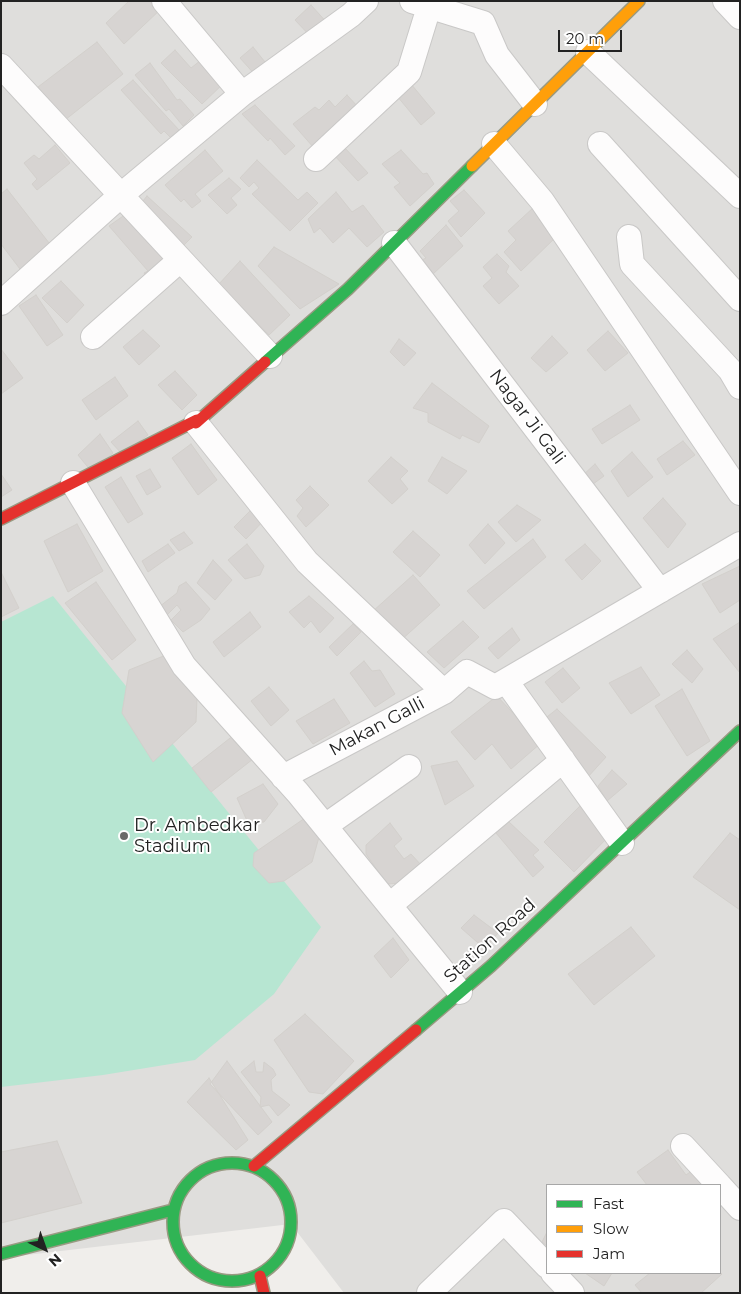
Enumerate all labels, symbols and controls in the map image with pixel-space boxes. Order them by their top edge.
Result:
scale bar [561,20,625,52]
text: 20 m [566,29,604,48]
street label: Nagar Ji Gali [484,365,570,469]
street label: Makan Galli [326,693,428,761]
place label: Dr. Ambedkar Stadium [134,815,260,858]
marker: Dr. Ambedkar Stadium [118,830,130,842]
street label: Station Road [440,894,540,988]
legend [546,1184,721,1274]
text: Fast [593,1194,624,1213]
text: Slow [593,1219,629,1238]
north arrow [20,1224,70,1274]
text: Jam [593,1244,625,1263]
text: N [45,1250,65,1271]

